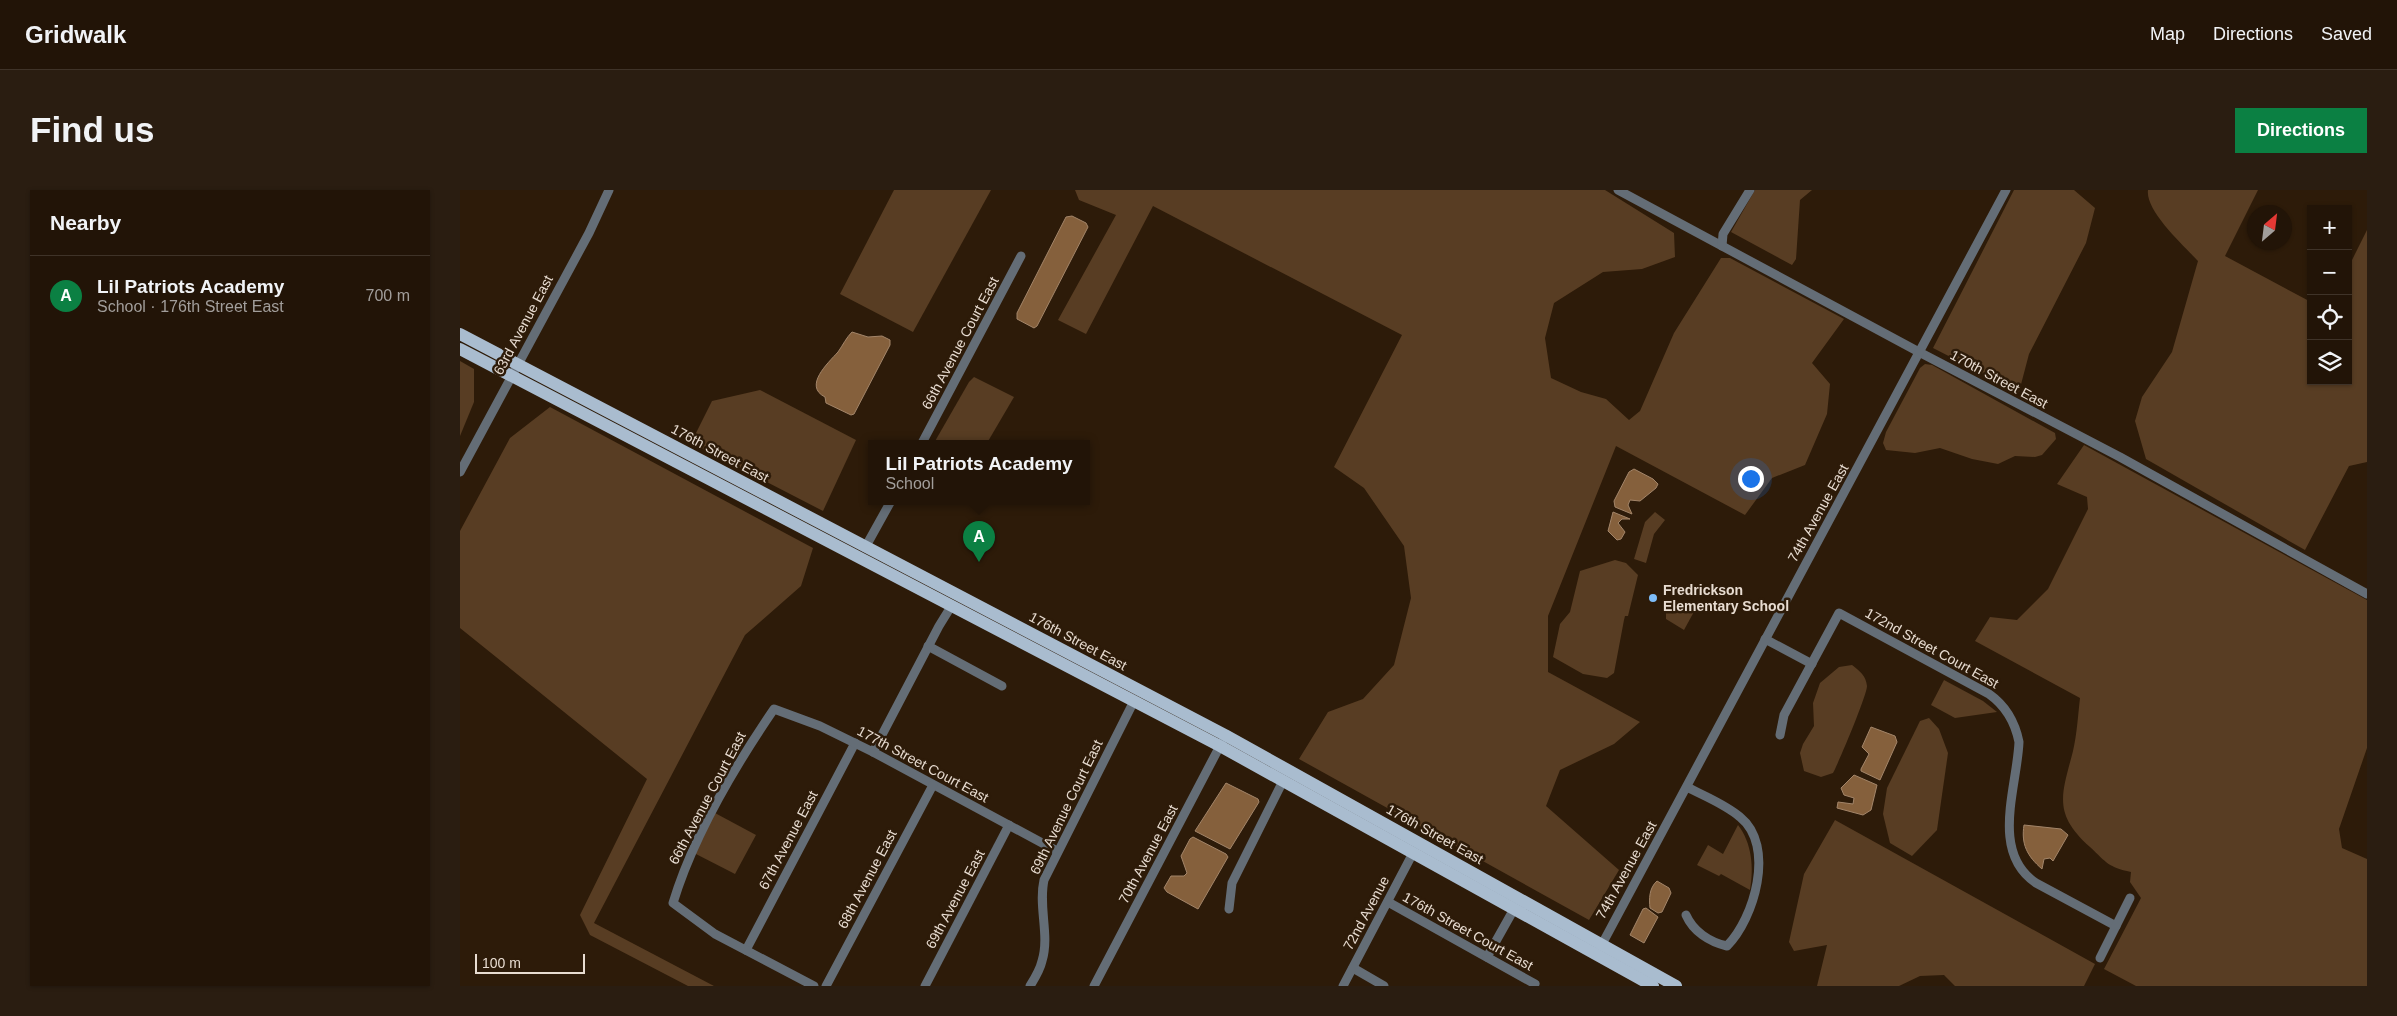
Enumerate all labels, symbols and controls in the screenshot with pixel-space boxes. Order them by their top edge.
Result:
text: Gridwalk [25,21,126,48]
text: Map [2150,24,2185,44]
text: Directions [2213,24,2293,44]
text: Saved [2321,24,2372,44]
button: Directions [2235,108,2367,153]
text: Find us [30,110,154,149]
north arrow [2247,205,2292,250]
map controls [2307,205,2352,385]
button: + [2307,205,2352,250]
text: Nearby [50,211,121,234]
button: − [2307,250,2352,295]
street label: 63rd Avenue East [490,272,556,377]
street label: 66th Avenue Court East [918,274,1002,412]
text: Lil Patriots Academy [97,276,284,297]
text: A [60,287,72,304]
text: 700 m [366,287,410,304]
button: locate [2307,295,2352,340]
text: School · 176th Street East [97,298,284,315]
button: layers [2307,340,2352,385]
street label: 170th Street East [1947,347,2051,412]
street label: 176th Street East [668,421,772,486]
popup [868,440,1090,505]
text: Lil Patriots Academy [885,453,1073,474]
street label: 74th Avenue East [1784,461,1852,565]
your location [1738,466,1764,492]
text: School [885,475,934,492]
pin: A [963,521,995,562]
place label: Fredrickson Elementary School [1663,582,1789,614]
marker: Fredrickson Elementary School [1647,592,1659,604]
street label: 172nd Street Court East [1862,605,2002,691]
street label: 176th Street East [1026,609,1130,674]
street label: 177th Street Court East [855,723,991,805]
street label: 66th Avenue Court East [665,729,749,867]
street label: 69th Avenue Court East [1026,737,1106,877]
street label: 67th Avenue East [755,788,821,892]
street label: 176th Street East [1384,801,1486,867]
street label: 70th Avenue East [1115,802,1181,906]
street label: 74th Avenue East [1592,818,1660,922]
street label: 68th Avenue East [834,827,900,931]
street label: 69th Avenue East [922,847,988,951]
street label: 72nd Avenue [1340,873,1392,953]
street label: 176th Street Court East [1400,889,1536,974]
scale bar [475,951,585,974]
text: 100 m [482,955,521,971]

